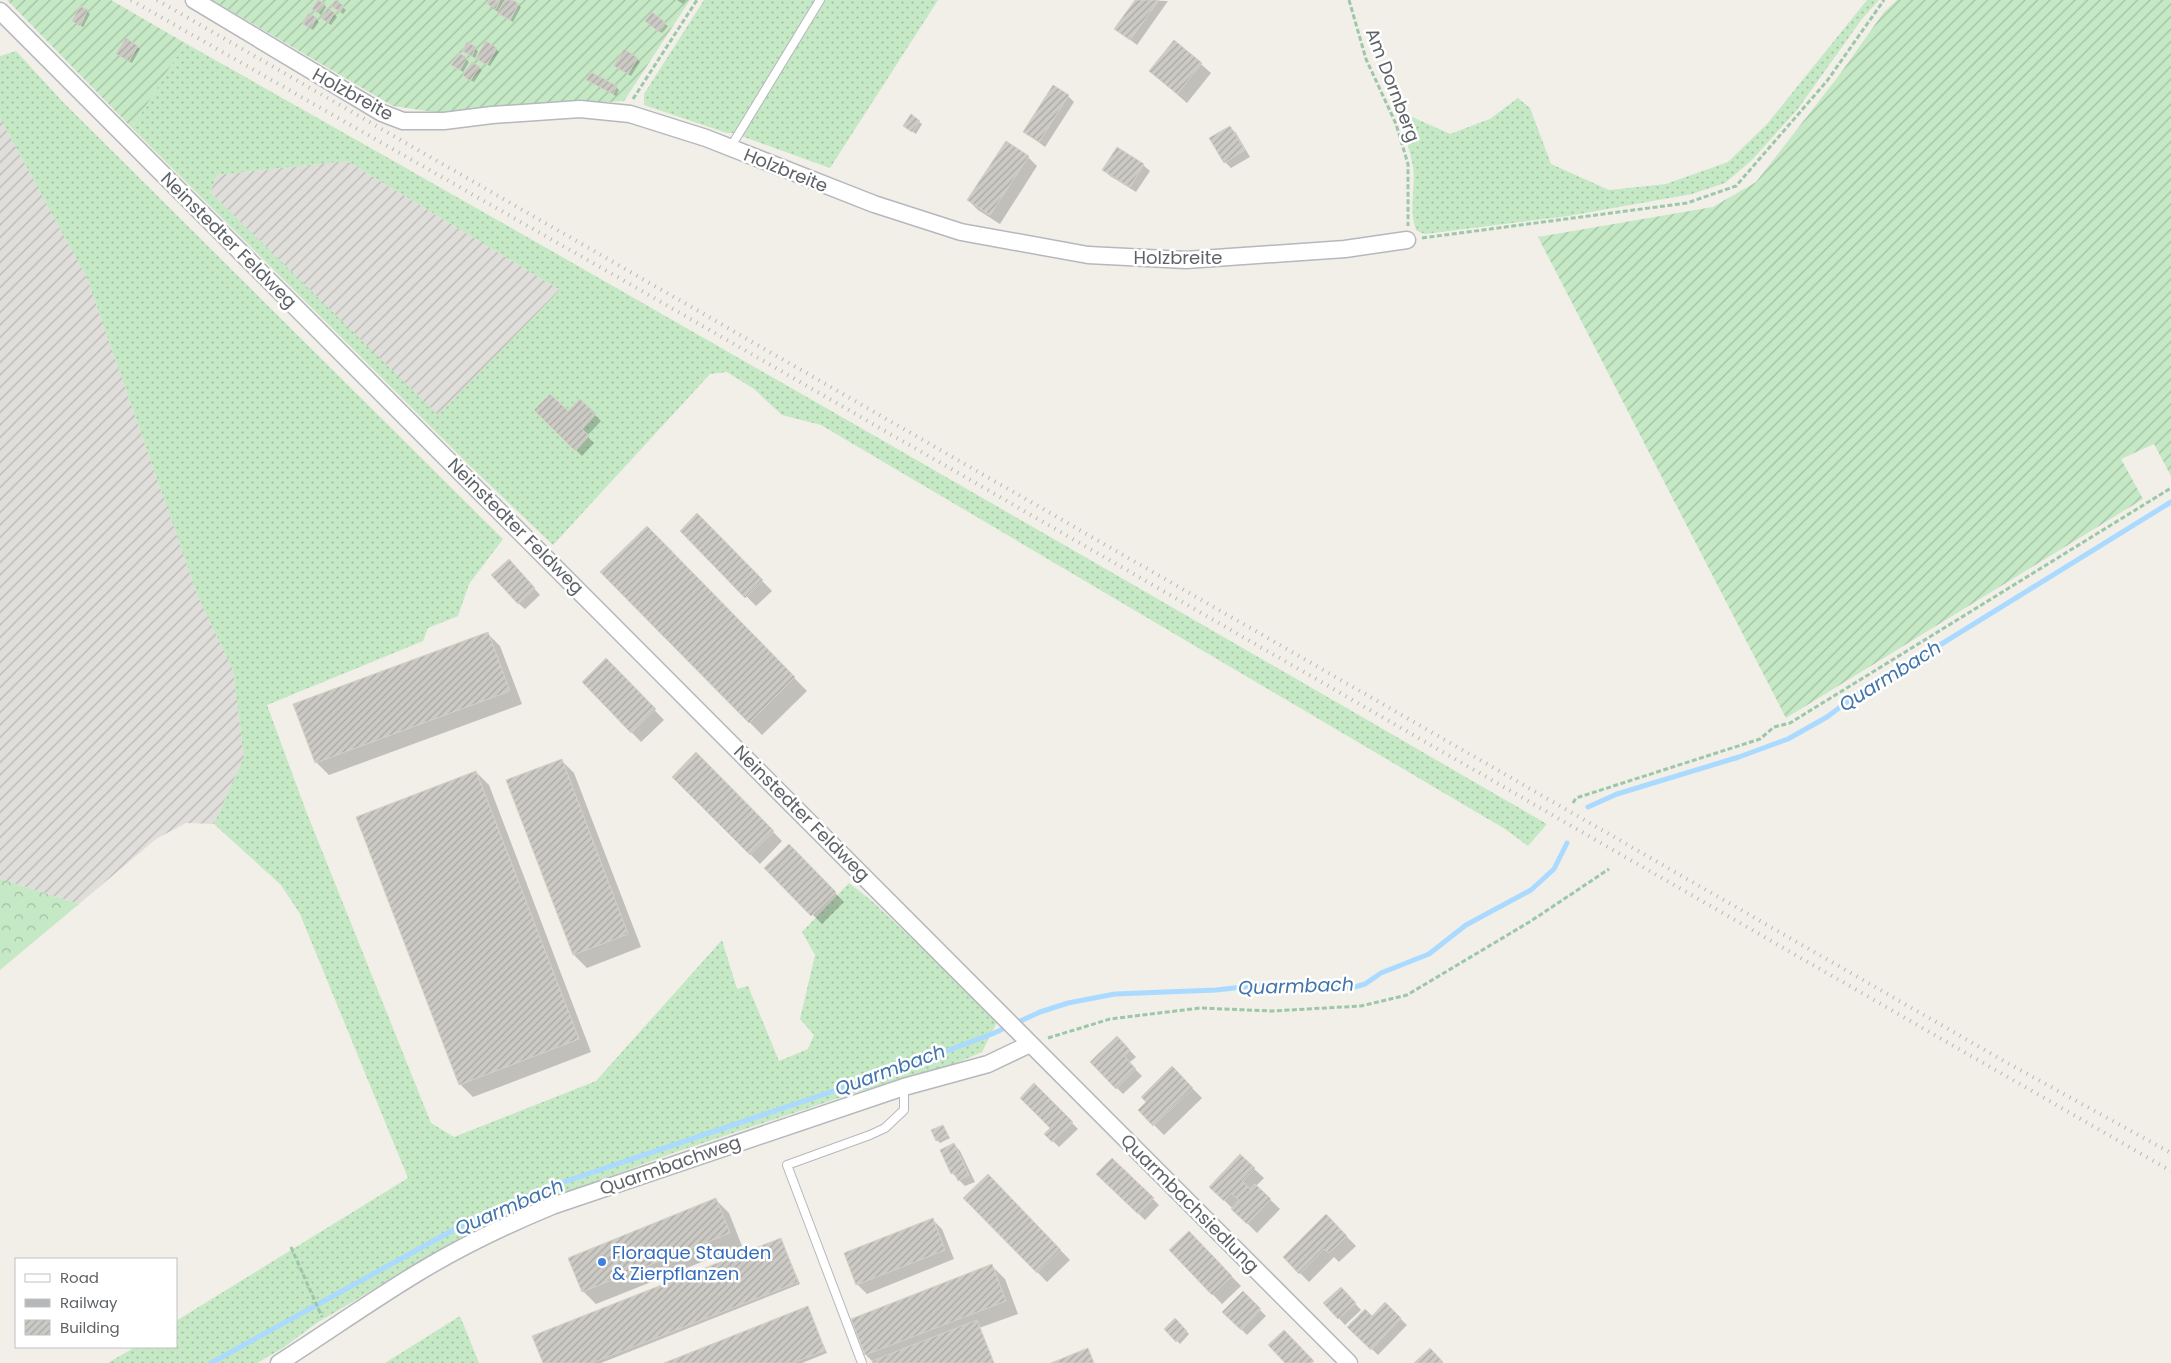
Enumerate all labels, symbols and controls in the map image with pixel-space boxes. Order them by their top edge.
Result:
street label: Am Dornberg [1360,24,1426,146]
street label: Holzbreite [308,62,398,126]
street label: Holzbreite [740,142,832,198]
street label: Neinstedter Feldweg [155,166,303,314]
street label: Holzbreite [1134,245,1222,270]
street label: Neinstedter Feldweg [442,452,590,600]
water label: Quarmbach [1834,634,1946,718]
street label: Neinstedter Feldweg [728,739,876,887]
water label: Quarmbach [1238,970,1354,1002]
water label: Quarmbach [831,1037,949,1103]
street label: Quarmbachsiedlung [1115,1128,1265,1278]
street label: Quarmbachweg [596,1129,744,1201]
water label: Quarmbach [450,1172,568,1242]
place label: Floraque Stauden & Zierpflanzen [612,1240,771,1286]
marker: Floraque Stauden & Zierpflanzen [596,1256,608,1268]
legend [15,1258,178,1348]
text: Road [60,1267,99,1288]
text: Railway [60,1292,118,1313]
text: Building [60,1317,120,1338]

